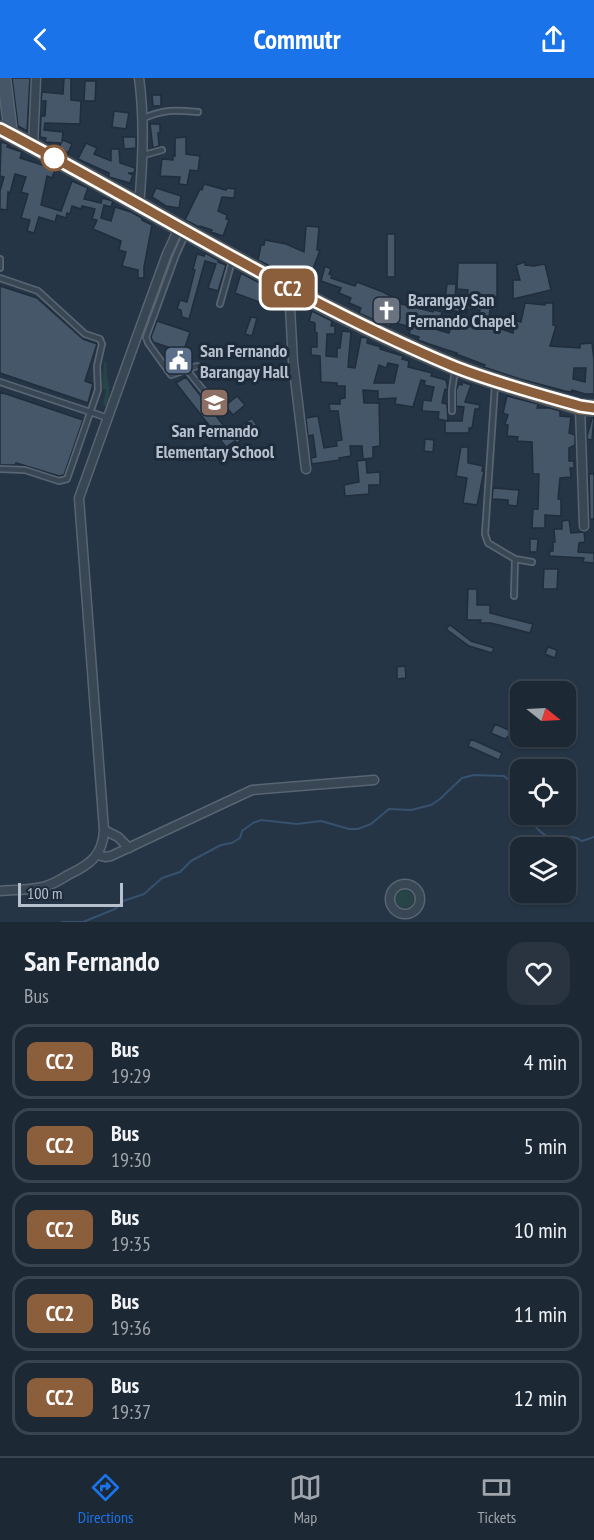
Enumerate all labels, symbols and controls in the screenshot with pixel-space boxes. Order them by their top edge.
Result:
text: Commutr [253,22,341,56]
icon: back [24,23,57,56]
icon: share [537,23,570,56]
unlabelled marker [41,145,67,171]
line badge: CC2 [254,268,322,308]
text: CC2 [274,275,302,302]
place label: Barangay San Fernando Chapel [408,288,516,332]
church icon: Barangay San Fernando Chapel [371,294,403,326]
place label: San Fernando Barangay Hall [200,339,289,383]
public building icon: San Fernando Barangay Hall [163,345,195,377]
school or university icon: San Fernando Elementary School [199,386,231,418]
place label: San Fernando Elementary School [156,419,275,463]
north arrow [510,681,576,747]
map controls [510,681,576,903]
button: locate [510,759,576,825]
button: layers [510,837,576,903]
scale bar [18,880,123,908]
text: 100 m [27,883,62,903]
text: San Fernando [24,942,160,979]
button: heart [507,942,570,1005]
text: Bus [24,983,49,1009]
text: Bus [111,1035,139,1063]
text: CC2 [46,1048,74,1075]
text: 4 min [524,1048,567,1076]
text: 19:29 [111,1063,151,1089]
text: Bus [111,1119,139,1147]
text: CC2 [46,1132,74,1159]
text: 5 min [524,1132,567,1160]
text: 19:30 [111,1147,151,1173]
text: Bus [111,1203,139,1231]
text: CC2 [46,1216,74,1243]
text: 10 min [514,1216,567,1244]
text: 19:35 [111,1231,151,1257]
text: Bus [111,1287,139,1315]
text: CC2 [46,1300,74,1327]
text: 11 min [514,1300,567,1328]
text: 19:36 [111,1315,151,1341]
text: Bus [111,1371,139,1399]
text: CC2 [46,1384,74,1411]
text: 12 min [514,1384,567,1412]
text: 19:37 [111,1399,151,1425]
tab: Directions [78,1471,133,1527]
tab: Map [289,1471,322,1527]
tab: Tickets [477,1471,516,1527]

